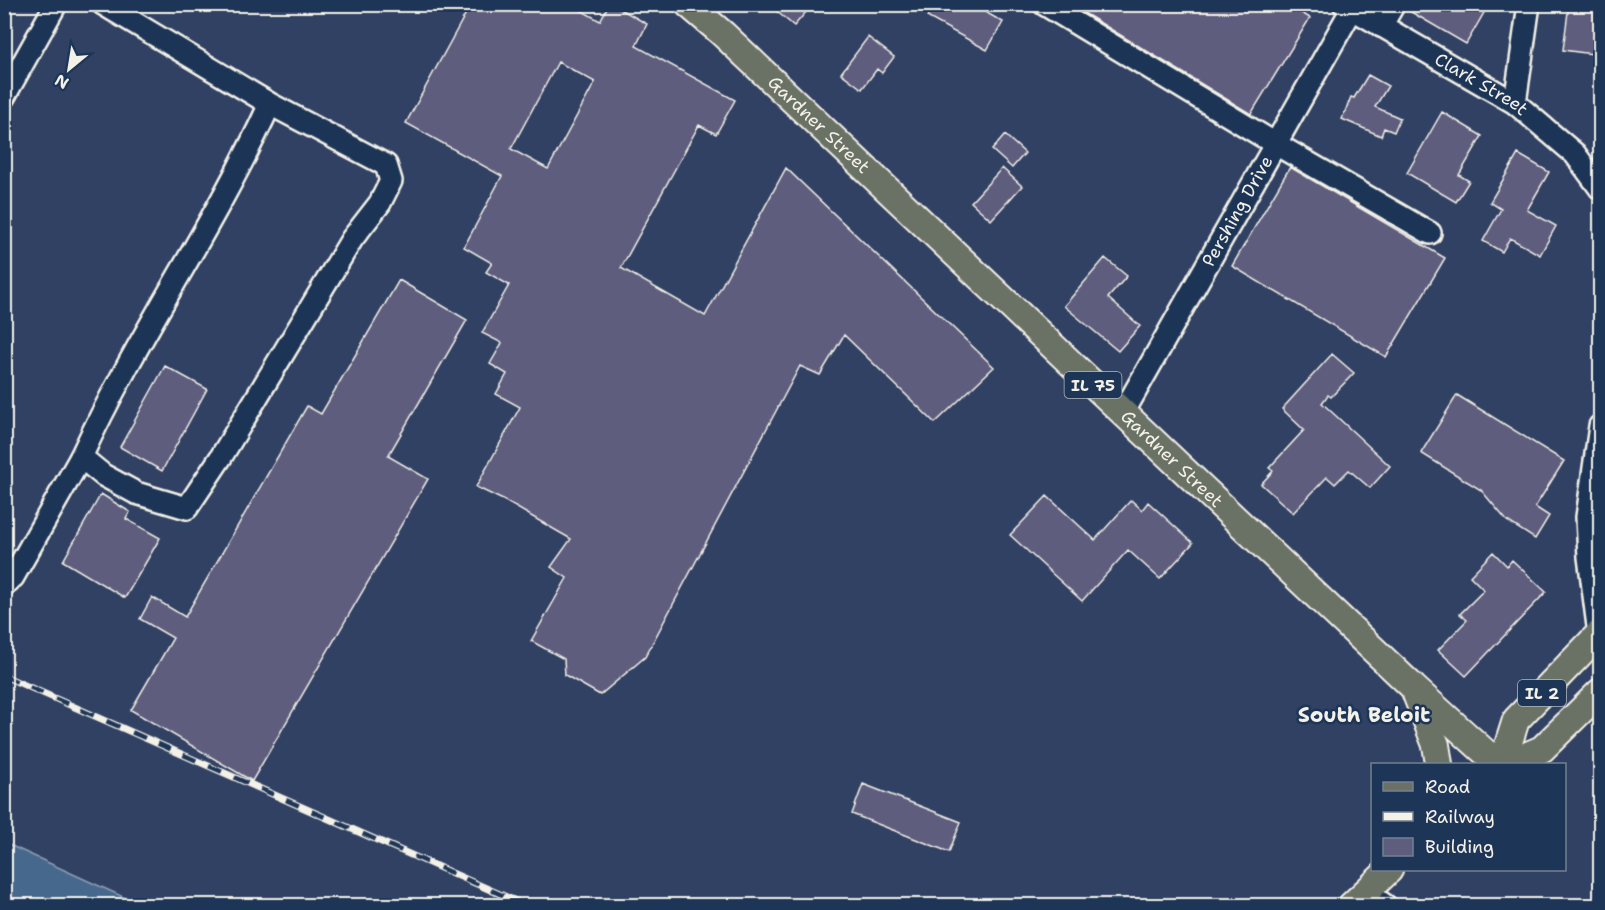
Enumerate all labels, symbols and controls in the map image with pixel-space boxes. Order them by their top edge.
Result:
north arrow [39,39,99,99]
street label: Clark Street [1430,47,1533,121]
text: N [51,69,72,94]
street label: Gardner Street [763,71,875,179]
street label: Pershing Drive [1196,151,1278,271]
road number: IL 75 [1064,372,1122,398]
street label: Gardner Street [1116,405,1228,513]
road number: IL 2 [1518,680,1566,706]
district label: South Beloit [1298,701,1430,729]
legend [1371,763,1566,871]
text: Road [1425,775,1470,799]
text: Railway [1425,805,1495,829]
text: Building [1425,835,1494,859]

